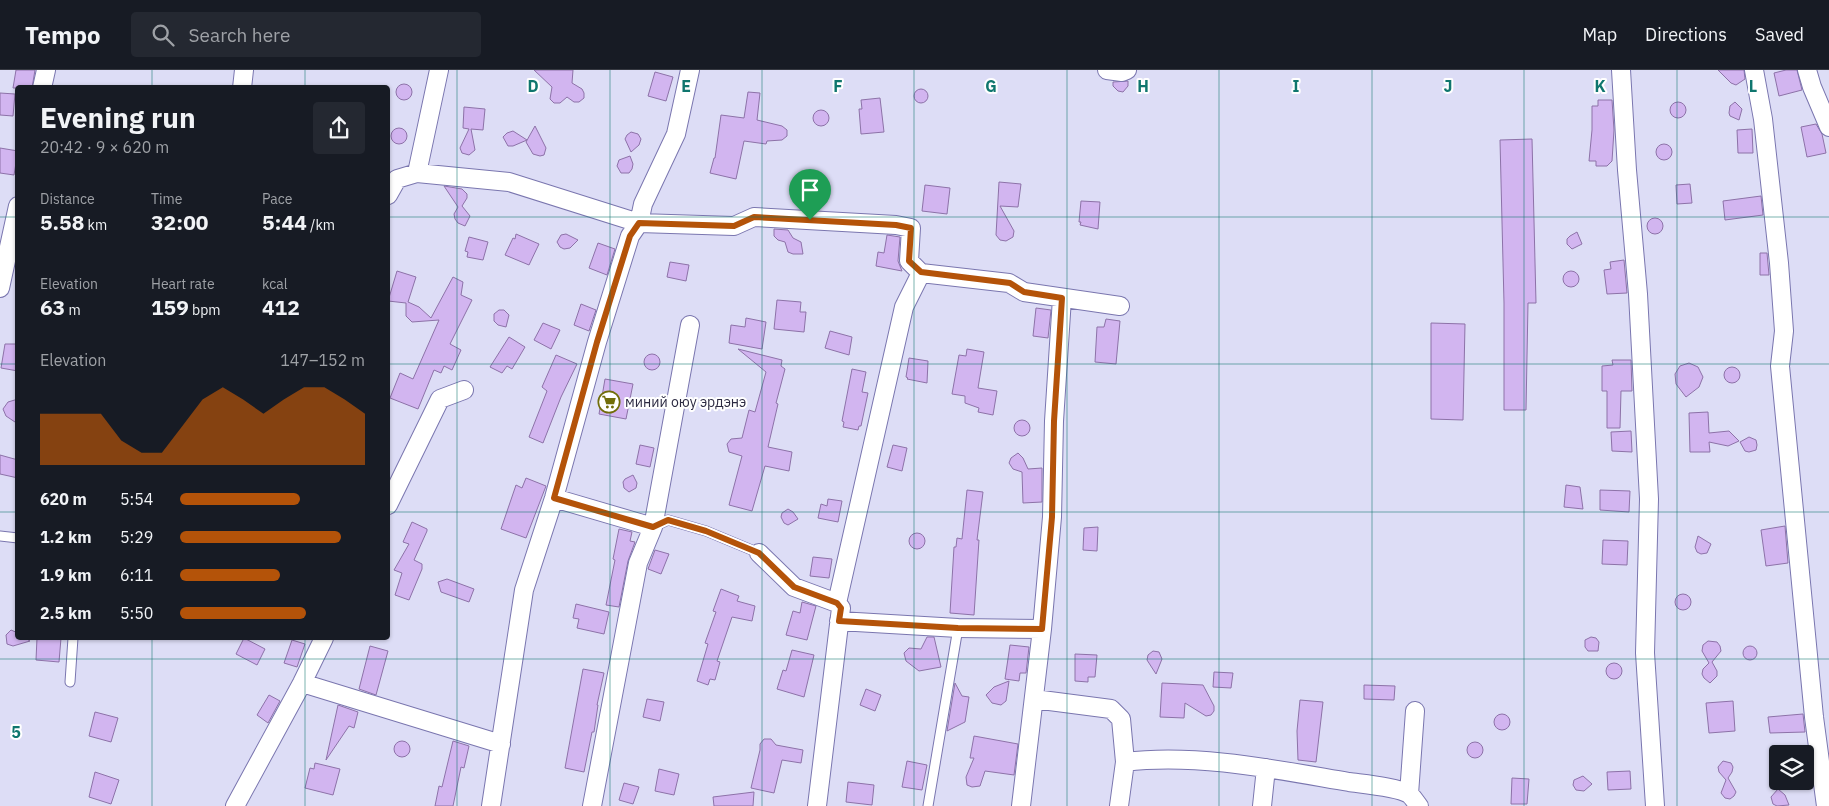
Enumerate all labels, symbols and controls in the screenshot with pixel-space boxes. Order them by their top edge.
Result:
search box [131,12,481,57]
text: Tempo [25,19,101,51]
icon: search [149,21,177,49]
text: Search here [189,23,290,47]
text: Map [1582,23,1617,46]
text: Directions [1645,23,1727,46]
text: Saved [1755,23,1804,46]
text: D [527,76,539,96]
text: E [681,76,691,96]
text: F [833,76,843,96]
text: G [985,76,997,96]
text: H [1137,76,1149,96]
text: I [1293,76,1300,96]
text: J [1444,76,1452,96]
text: K [1594,76,1606,96]
text: L [1749,76,1757,96]
text: Evening run [40,99,196,136]
button: share [313,102,365,154]
text: 20:42 · 9 × 620 m [40,137,169,157]
pin [789,169,831,220]
icon: arrive [796,176,824,204]
text: Distance [40,190,95,208]
text: Time [151,190,182,208]
text: Pace [262,190,292,208]
text: 5.58 [40,208,84,236]
text: 32:00 [151,208,208,236]
text: 5:44 [262,208,307,236]
text: km [84,216,107,234]
text: /km [307,216,335,234]
text: Elevation [40,275,98,293]
text: Heart rate [151,275,215,293]
text: kcal [262,275,287,293]
text: 63 [40,293,65,321]
text: 159 [151,293,189,321]
text: 412 [262,293,300,321]
text: m [65,301,81,319]
text: bpm [189,301,221,319]
text: Elevation [40,350,106,370]
text: 147–152 m [280,350,365,370]
supermarket icon: миний оюу эрдэнэ [597,390,621,414]
place label: миний оюу эрдэнэ [625,393,746,411]
text: 620 m [40,489,87,509]
text: 5:54 [120,489,153,509]
text: 1.2 km [40,527,91,547]
text: 5:29 [120,527,153,547]
text: 1.9 km [40,565,91,585]
text: 6:11 [120,565,153,585]
text: 2.5 km [40,603,91,623]
text: 5:50 [120,603,153,623]
text: 5 [11,722,21,742]
map controls [1769,745,1814,790]
button: layers [1769,745,1814,790]

